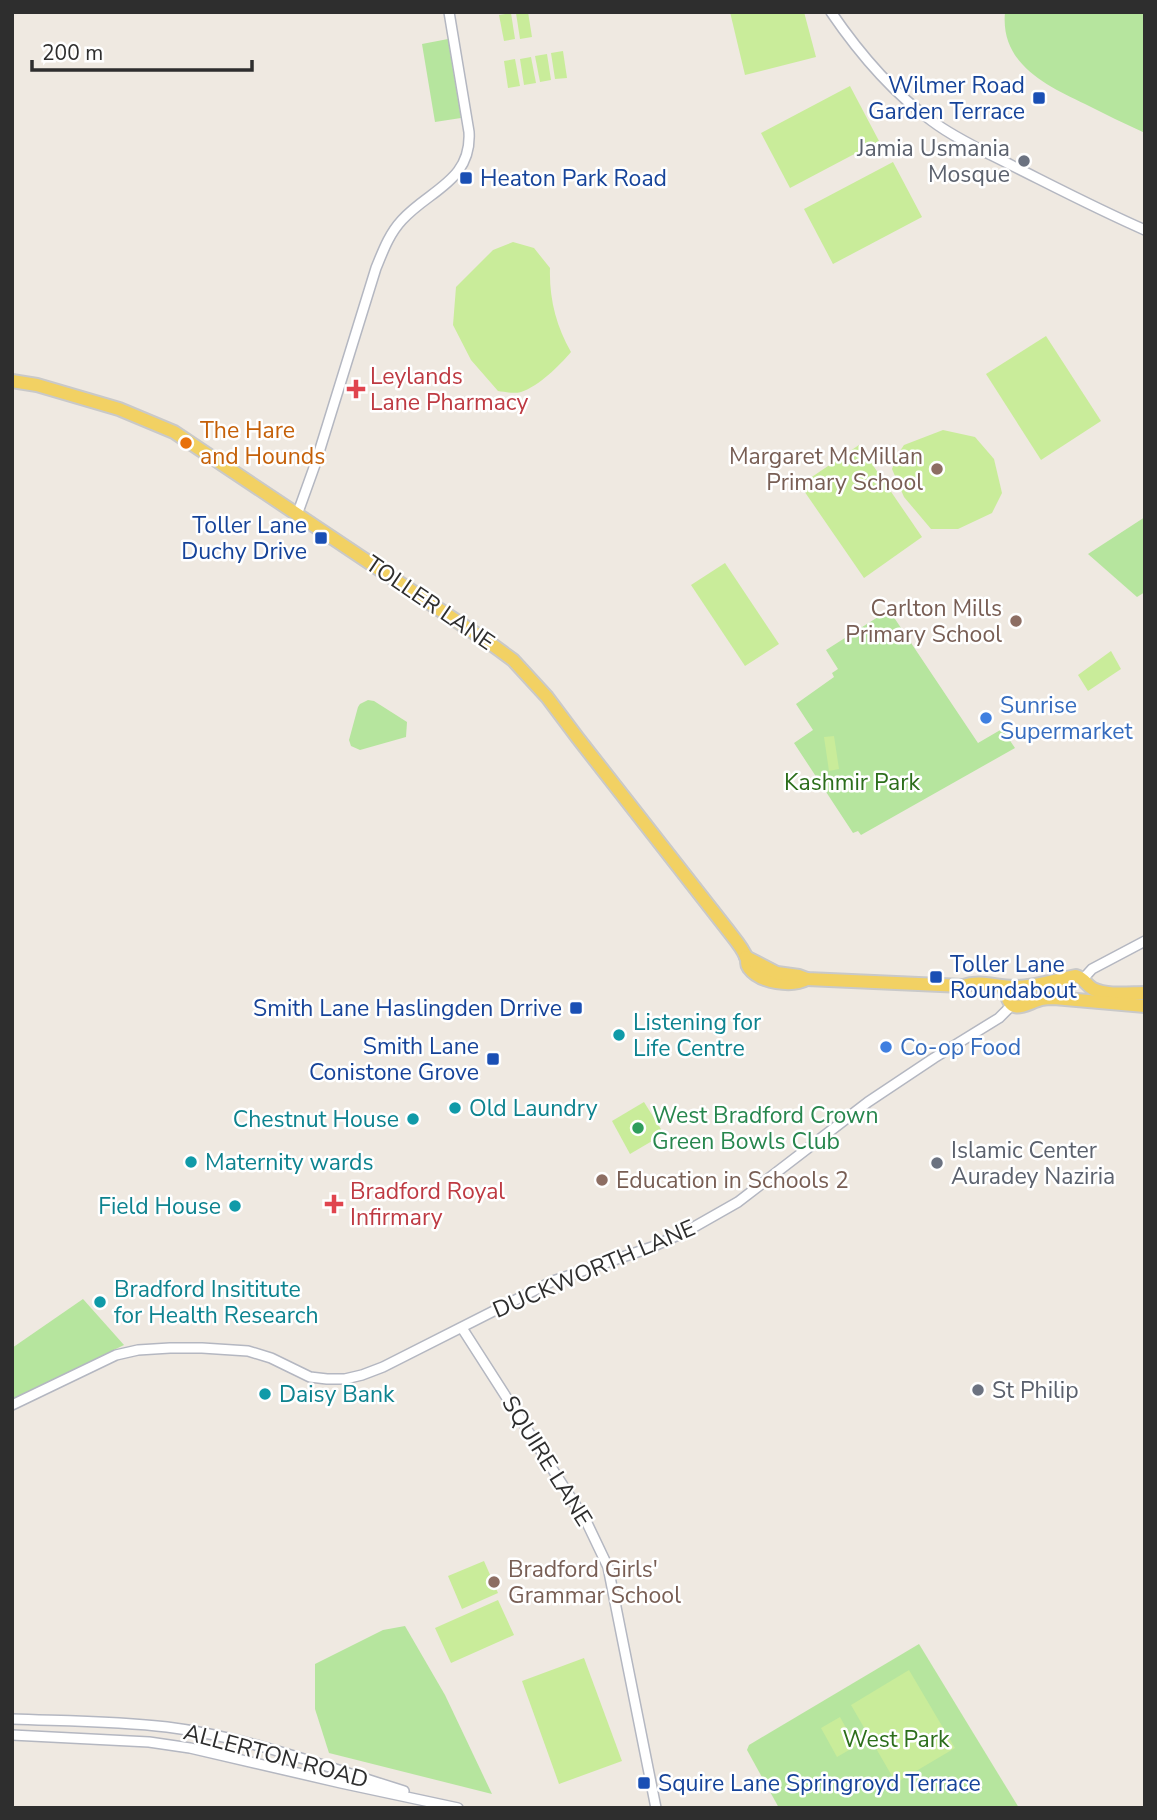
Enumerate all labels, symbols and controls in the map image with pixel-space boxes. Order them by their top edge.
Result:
scale bar [32,28,252,72]
text: 200 m [42,39,103,67]
place label: Wilmer Road Garden Terrace [868,70,1025,127]
marker: Wilmer Road Garden Terrace [1031,90,1047,106]
place label: Jamia Usmania Mosque [856,133,1010,190]
marker: Jamia Usmania Mosque [1016,153,1032,169]
place label: Heaton Park Road [480,163,667,194]
marker: Heaton Park Road [458,170,474,186]
place label: Leylands Lane Pharmacy [370,361,529,418]
marker: Leylands Lane Pharmacy [348,381,364,397]
place label: The Hare and Hounds [200,415,325,472]
marker: The Hare and Hounds [178,435,194,451]
place label: Margaret McMillan Primary School [729,441,923,498]
marker: Margaret McMillan Primary School [929,461,945,477]
place label: Toller Lane Duchy Drive [181,510,307,567]
marker: Toller Lane Duchy Drive [313,530,329,546]
street label: TOLLER LANE [359,548,501,658]
place label: Carlton Mills Primary School [845,593,1002,650]
marker: Carlton Mills Primary School [1008,613,1024,629]
place label: Sunrise Supermarket [1000,690,1133,747]
marker: Sunrise Supermarket [978,710,994,726]
park label: Kashmir Park [784,767,920,798]
place label: Toller Lane Roundabout [950,949,1078,1006]
marker: Toller Lane Roundabout [928,969,944,985]
place label: Smith Lane Haslingden Drrive [253,993,562,1024]
marker: Smith Lane Haslingden Drrive [568,1000,584,1016]
place label: Listening for Life Centre [633,1007,762,1064]
marker: Listening for Life Centre [611,1027,627,1043]
place label: Smith Lane Conistone Grove [309,1031,479,1088]
place label: Co-op Food [900,1032,1021,1063]
marker: Co-op Food [878,1039,894,1055]
marker: Smith Lane Conistone Grove [485,1051,501,1067]
place label: Old Laundry [469,1093,598,1124]
marker: Old Laundry [447,1100,463,1116]
place label: West Bradford Crown Green Bowls Club [652,1100,879,1157]
place label: Chestnut House [233,1104,399,1135]
marker: Chestnut House [405,1111,421,1127]
marker: West Bradford Crown Green Bowls Club [630,1120,646,1136]
place label: Islamic Center Auradey Naziria [951,1135,1115,1192]
place label: Maternity wards [205,1147,373,1178]
marker: Maternity wards [183,1154,199,1170]
marker: Islamic Center Auradey Naziria [929,1155,945,1171]
place label: Education in Schools 2 [616,1165,849,1196]
marker: Education in Schools 2 [594,1172,610,1188]
place label: Bradford Royal Infirmary [350,1176,505,1233]
place label: Field House [98,1191,221,1222]
marker: Bradford Royal Infirmary [324,1194,344,1214]
marker: Field House [227,1198,243,1214]
street label: DUCKWORTH LANE [488,1212,700,1326]
place label: Bradford Insititute for Health Research [114,1274,318,1331]
marker: Bradford Insititute for Health Research [92,1294,108,1310]
place label: St Philip [992,1375,1079,1406]
place label: Daisy Bank [279,1379,395,1410]
marker: St Philip [970,1382,986,1398]
marker: Daisy Bank [257,1386,273,1402]
street label: SQUIRE LANE [495,1390,599,1532]
place label: Bradford Girls' Grammar School [508,1554,681,1611]
marker: Bradford Girls' Grammar School [486,1574,502,1590]
street label: ALLERTON ROAD [180,1716,372,1796]
park label: West Park [842,1724,950,1755]
place label: Squire Lane Springroyd Terrace [658,1768,981,1799]
marker: Squire Lane Springroyd Terrace [636,1775,652,1791]

